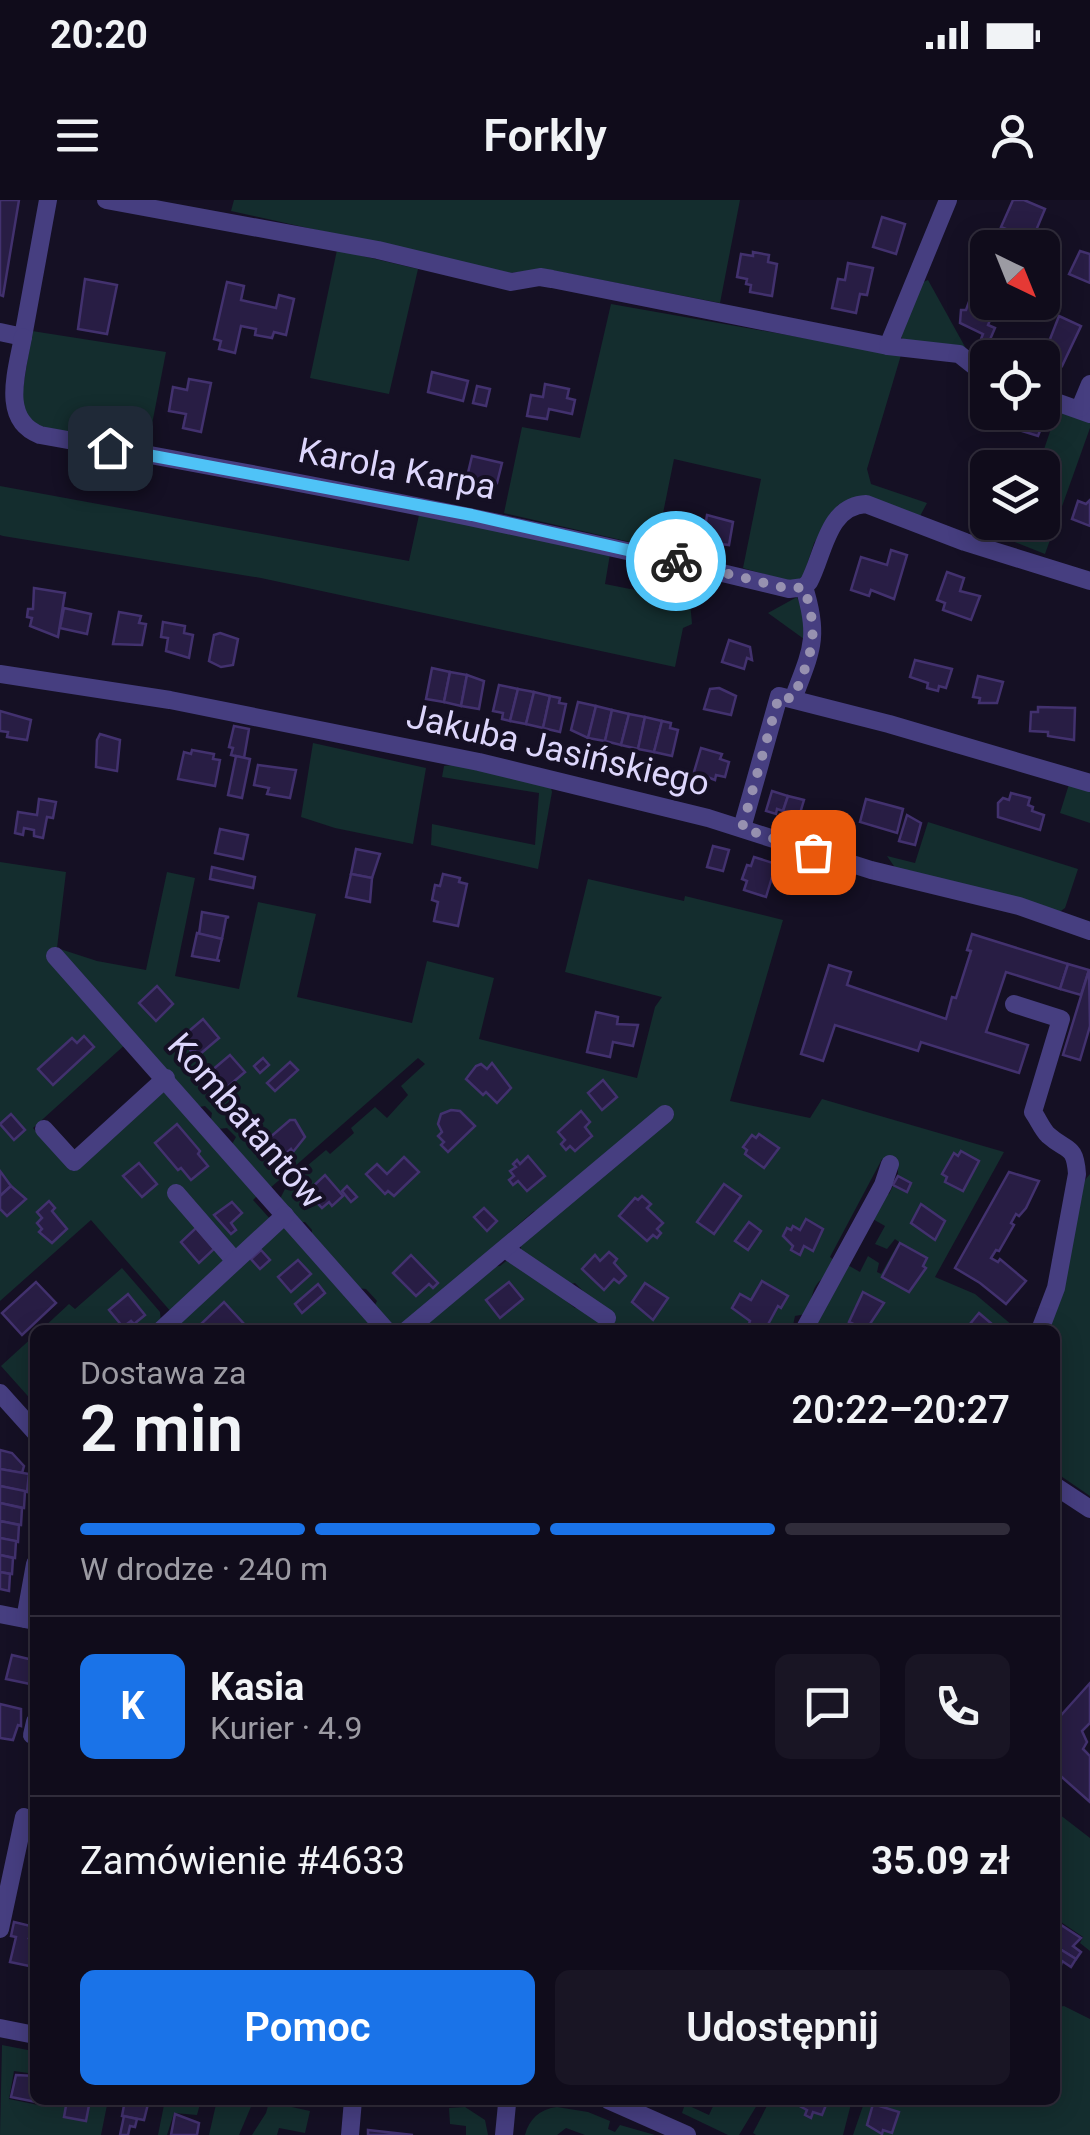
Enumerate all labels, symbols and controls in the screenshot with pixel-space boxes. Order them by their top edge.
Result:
text: 20:20 [50,13,148,57]
icon: menu [50,108,105,163]
icon: person [985,108,1040,163]
text: Forkly [483,109,607,162]
north arrow [970,230,1060,320]
map controls [970,230,1060,540]
button: locate [970,340,1060,430]
pin [68,406,153,491]
icon: home [83,421,138,476]
street label: Karola Karpa [295,430,499,508]
button: layers [970,450,1060,540]
courier [626,511,726,611]
icon: bike [649,534,704,589]
street label: Jakuba Jasińskiego [403,695,713,805]
pin [771,810,856,895]
icon: bag [786,825,841,880]
street label: Kombatantów [159,1025,333,1217]
text: Dostawa za [80,1354,246,1392]
text: 20:22–20:27 [791,1388,1010,1432]
text: 2 min [80,1391,243,1467]
text: W drodze · 240 m [80,1550,328,1588]
button: chat [775,1654,880,1759]
button: phone [905,1654,1010,1759]
text: Kasia [210,1665,304,1709]
text: K [120,1684,145,1728]
text: Kurier · 4.9 [210,1709,362,1747]
text: Zamówienie #4633 [80,1839,405,1883]
text: 35.09 zł [871,1839,1010,1883]
button: Pomoc [80,1970,535,2085]
button: Udostępnij [555,1970,1010,2085]

